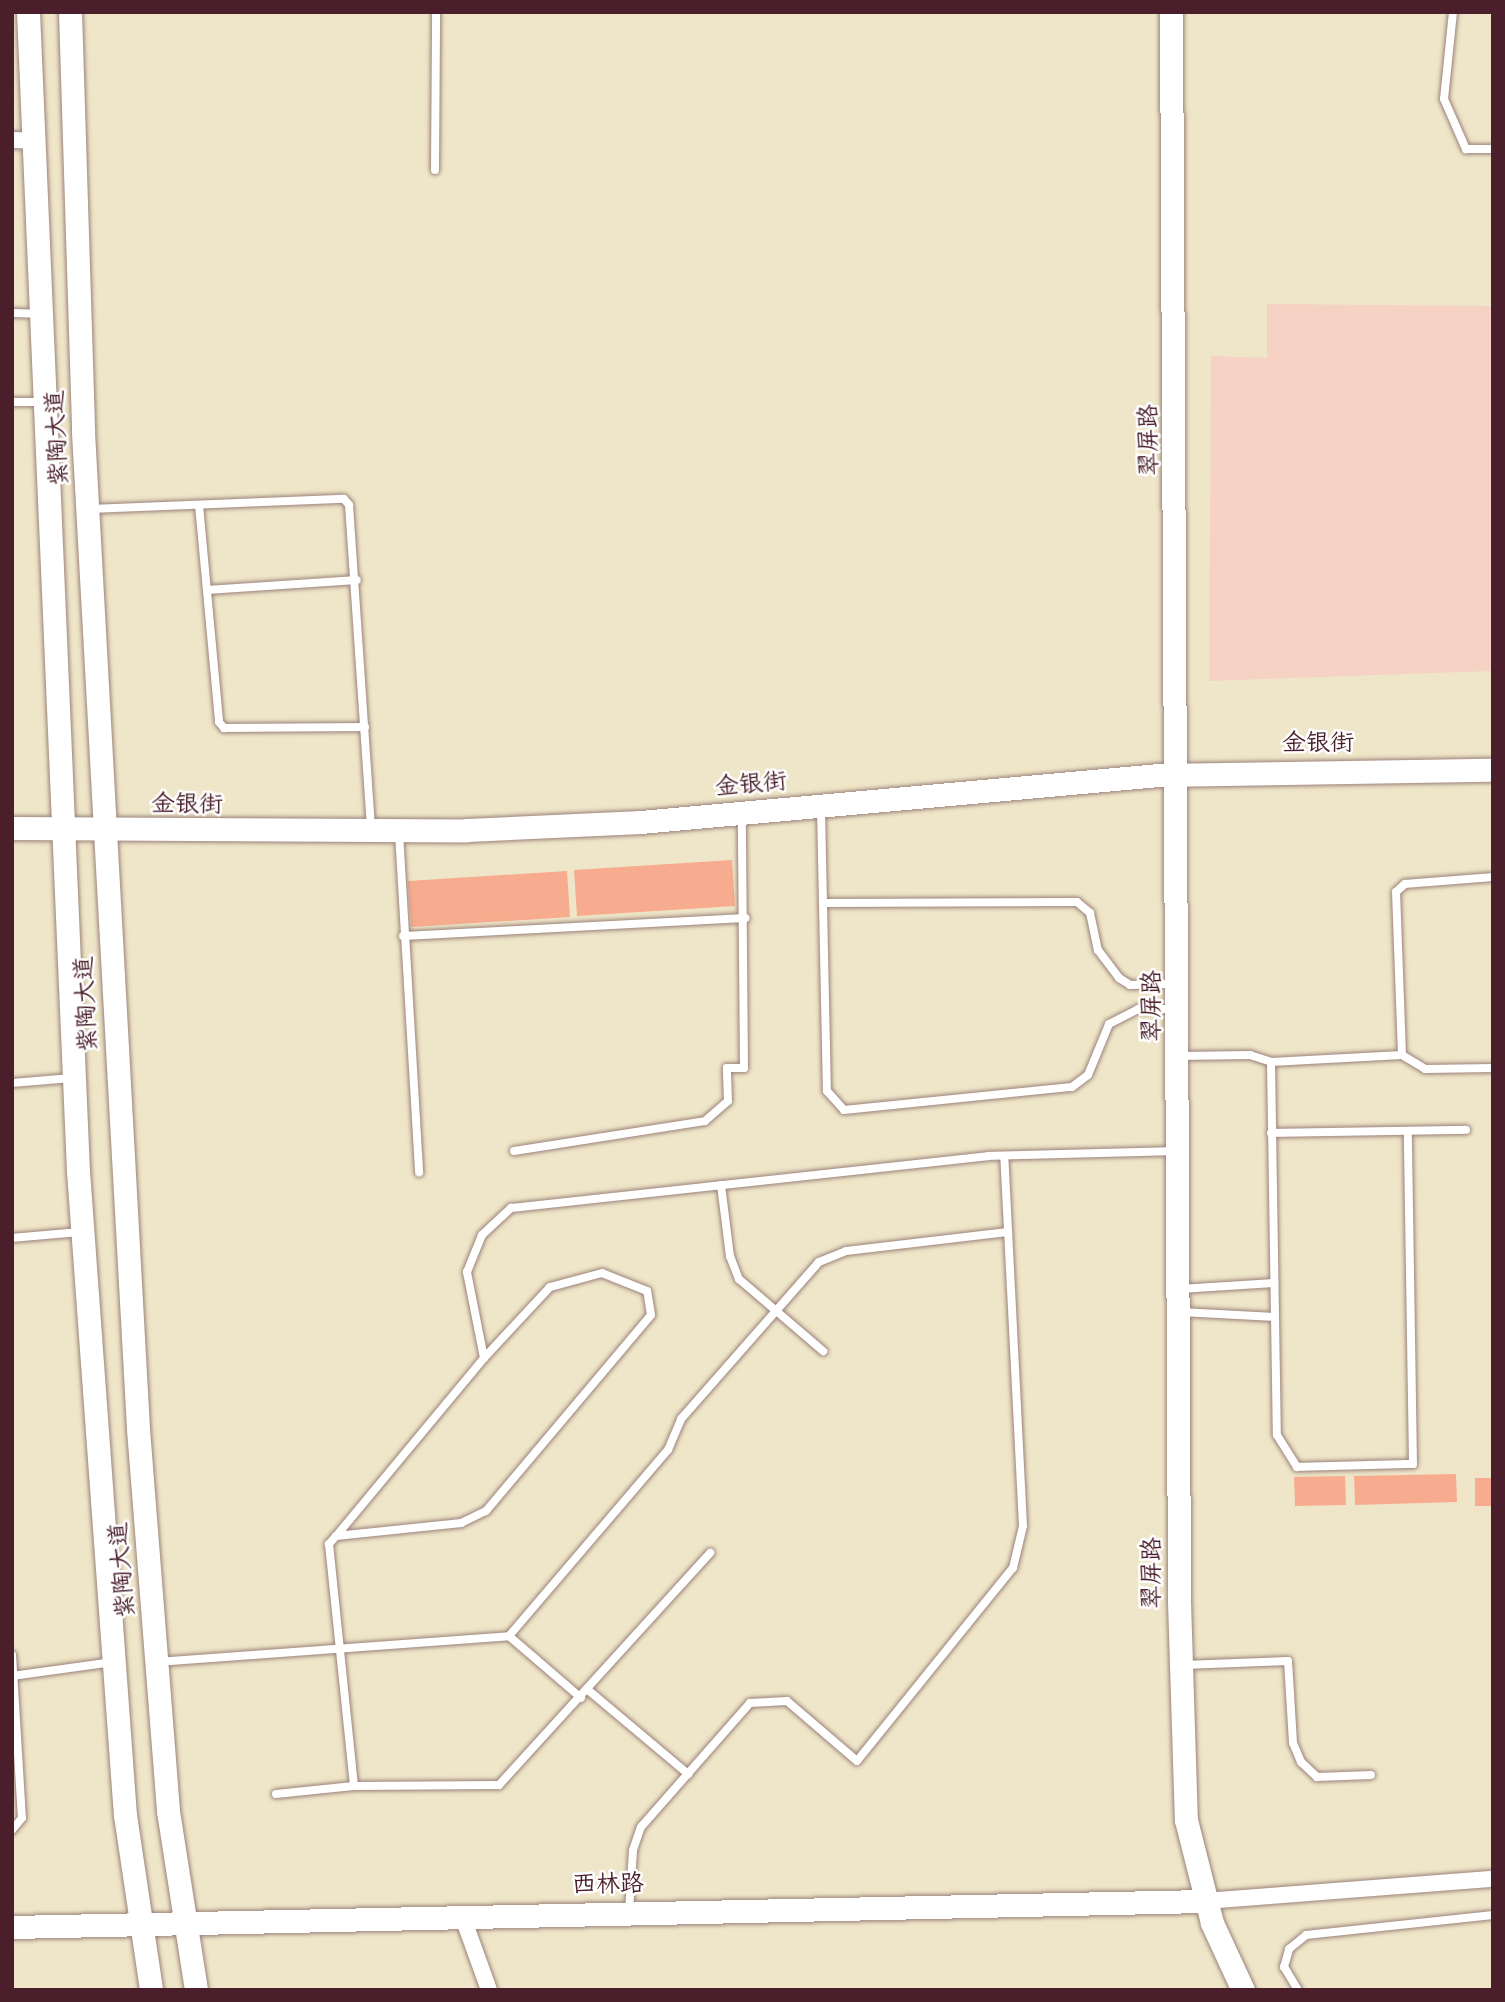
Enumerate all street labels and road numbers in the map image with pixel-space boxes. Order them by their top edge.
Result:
street label: 紫陶大道 [41,389,75,487]
street label: 翠屏路 [1135,404,1165,476]
street label: 金银街 [1282,730,1354,758]
street label: 金银街 [714,768,788,802]
street label: 金银街 [151,790,223,820]
street label: 紫陶大道 [70,955,104,1053]
street label: 翠屏路 [1139,970,1167,1042]
street label: 紫陶大道 [104,1521,142,1619]
street label: 翠屏路 [1139,1537,1167,1609]
street label: 西林路 [572,1870,644,1900]

